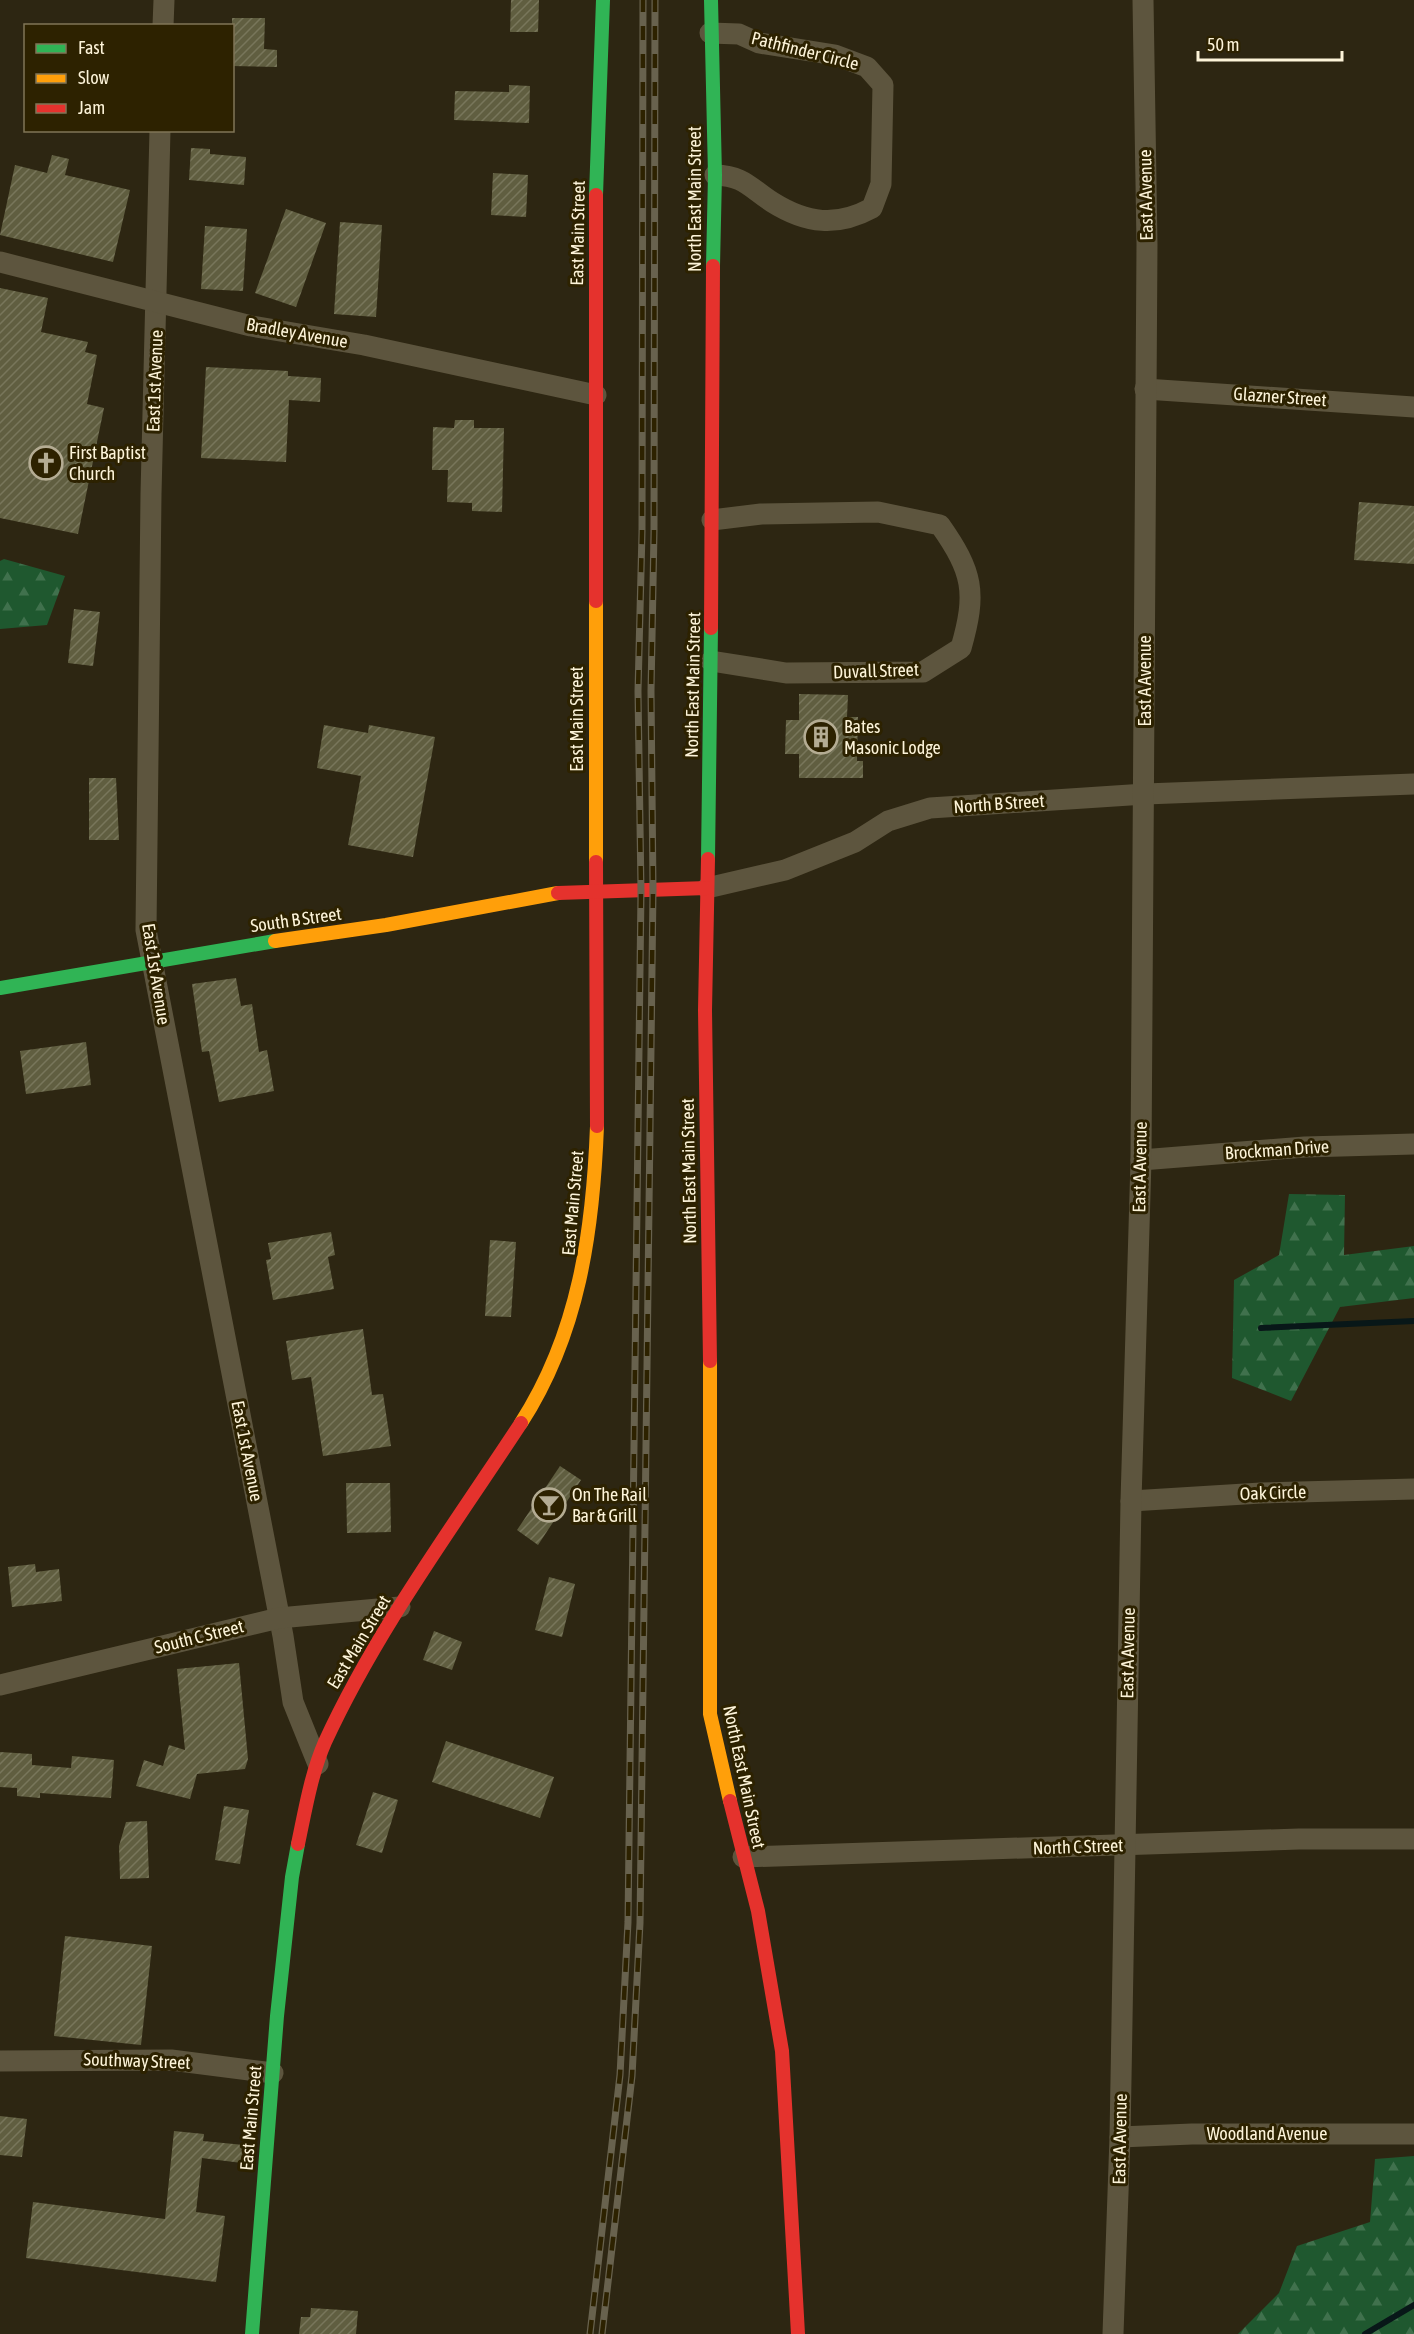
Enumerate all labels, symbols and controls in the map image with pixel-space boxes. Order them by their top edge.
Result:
legend [24,24,234,132]
scale bar [1198,24,1342,62]
street label: Pathfinder Circle [749,27,861,74]
text: 50 m [1207,34,1239,55]
text: Fast [78,37,105,58]
text: Slow [78,67,109,88]
text: Jam [78,97,105,118]
street label: North East Main Street [684,126,705,272]
street label: East A Avenue [1134,149,1157,241]
street label: East Main Street [566,180,589,286]
street label: Bradley Avenue [245,313,349,352]
street label: East 1st Avenue [142,329,167,432]
street label: Glazner Street [1233,383,1327,410]
place label: First Baptist Church [69,442,146,484]
church icon: First Baptist Church [28,445,64,481]
street label: North East Main Street [681,612,704,758]
street label: East A Avenue [1134,635,1155,727]
street label: Duvall Street [833,659,919,682]
street label: East Main Street [566,666,587,772]
place label: Bates Masonic Lodge [844,716,941,758]
building icon: Bates Masonic Lodge [803,719,839,755]
street label: North B Street [953,790,1045,817]
street label: South B Street [249,903,343,936]
street label: East 1st Avenue [138,922,175,1026]
street label: North East Main Street [677,1098,700,1244]
street label: East A Avenue [1128,1121,1151,1213]
street label: Brockman Drive [1224,1135,1330,1164]
street label: East Main Street [557,1150,588,1256]
street label: East 1st Avenue [227,1399,268,1503]
street label: Oak Circle [1240,1481,1306,1504]
place label: On The Rail Bar & Grill [572,1484,647,1526]
bar icon: On The Rail Bar & Grill [531,1487,567,1523]
street label: East Main Street [322,1591,395,1692]
street label: East A Avenue [1116,1607,1139,1699]
street label: South C Street [152,1615,246,1658]
street label: North East Main Street [719,1703,770,1850]
street label: North C Street [1032,1834,1124,1859]
street label: Southway Street [83,2048,191,2073]
street label: East Main Street [235,2065,266,2171]
street label: East A Avenue [1108,2093,1131,2185]
street label: Woodland Avenue [1207,2123,1327,2144]

